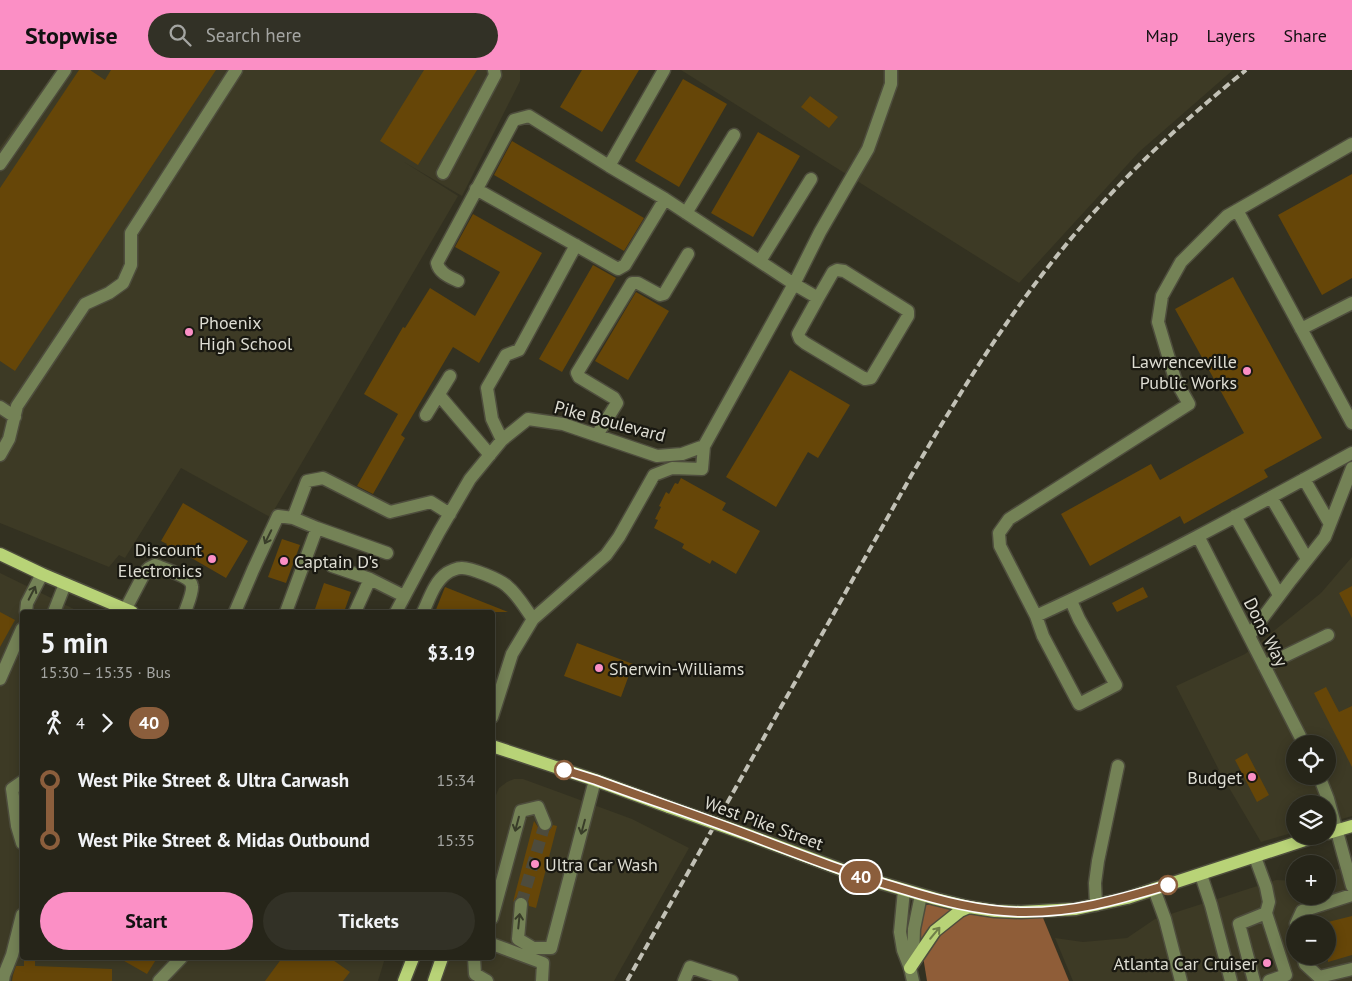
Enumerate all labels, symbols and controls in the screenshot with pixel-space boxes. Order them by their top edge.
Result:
search box [148,13,498,58]
text: Stopwise [25,20,118,51]
icon: search [166,21,194,49]
text: Search here [206,23,302,47]
text: Map [1146,24,1178,47]
text: Layers [1206,24,1255,47]
text: Share [1283,24,1327,47]
place label: Phoenix High School [199,311,293,355]
marker: Phoenix High School [183,326,195,338]
place label: Lawrenceville Public Works [1131,350,1237,394]
marker: Lawrenceville Public Works [1241,365,1253,377]
street label: Pike Boulevard [552,395,668,447]
one-way arrow [263,529,273,544]
place label: Discount Electronics [118,538,202,582]
place label: Captain D's [294,550,379,573]
marker: Discount Electronics [206,553,218,565]
marker: Captain D's [278,555,290,567]
one-way arrow [28,586,38,601]
street label: Dons Way [1239,593,1293,671]
text: 5 min [40,624,108,661]
text: $3.19 [427,641,475,665]
place label: Sherwin-Williams [609,657,744,680]
text: 15:30 – 15:35 · Bus [40,662,171,682]
marker: Sherwin-Williams [593,662,605,674]
icon: walk [40,709,68,737]
icon: forward [93,709,121,737]
text: 40 [139,711,159,734]
text: 4 [76,713,85,733]
map controls [1286,735,1336,965]
button: locate [1286,735,1336,785]
unlabelled marker [554,760,574,780]
place label: Budget [1187,766,1242,789]
text: West Pike Street & Ultra Carwash [78,768,349,792]
text: 15:34 [437,770,475,790]
marker: Budget [1246,771,1258,783]
street label: West Pike Street [701,791,827,855]
button: layers [1286,795,1336,845]
one-way arrow [512,815,522,831]
one-way arrow [578,818,587,834]
text: West Pike Street & Midas Outbound [78,828,370,852]
text: 15:35 [437,830,475,850]
place label: Ultra Car Wash [545,853,658,876]
button: + [1286,855,1336,905]
marker: Ultra Car Wash [529,858,541,870]
line badge: 40 [838,861,884,893]
text: 40 [851,865,871,888]
unlabelled marker [1158,875,1178,895]
button: Start [40,892,253,950]
button: Tickets [263,892,475,950]
one-way arrow [515,913,524,929]
button: − [1286,915,1336,965]
one-way arrow [930,926,941,939]
place label: Atlanta Car Cruiser [1113,952,1257,975]
marker: Atlanta Car Cruiser [1261,957,1273,969]

